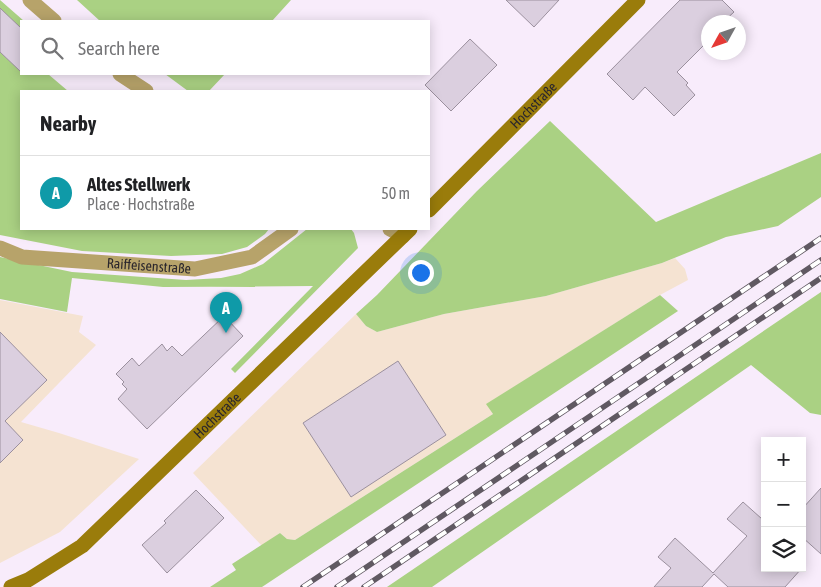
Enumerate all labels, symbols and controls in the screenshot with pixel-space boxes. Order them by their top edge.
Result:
north arrow [701,15,746,60]
search box [20,20,430,75]
icon: search [38,34,66,62]
text: Search here [78,37,160,59]
street label: Hochstraße [507,79,560,132]
text: Nearby [40,111,96,135]
text: Altes Stellwerk [87,173,190,195]
text: A [52,184,60,202]
text: 50 m [381,184,410,202]
text: Place · Hochstraße [87,195,195,213]
street label: Raiffeisenstraße [106,255,192,277]
your location [408,260,434,286]
pin: A [210,292,242,333]
street label: Hochstraße [190,389,244,442]
map controls [761,437,806,572]
button: + [761,437,806,482]
button: − [761,482,806,527]
button: layers [761,527,806,572]

